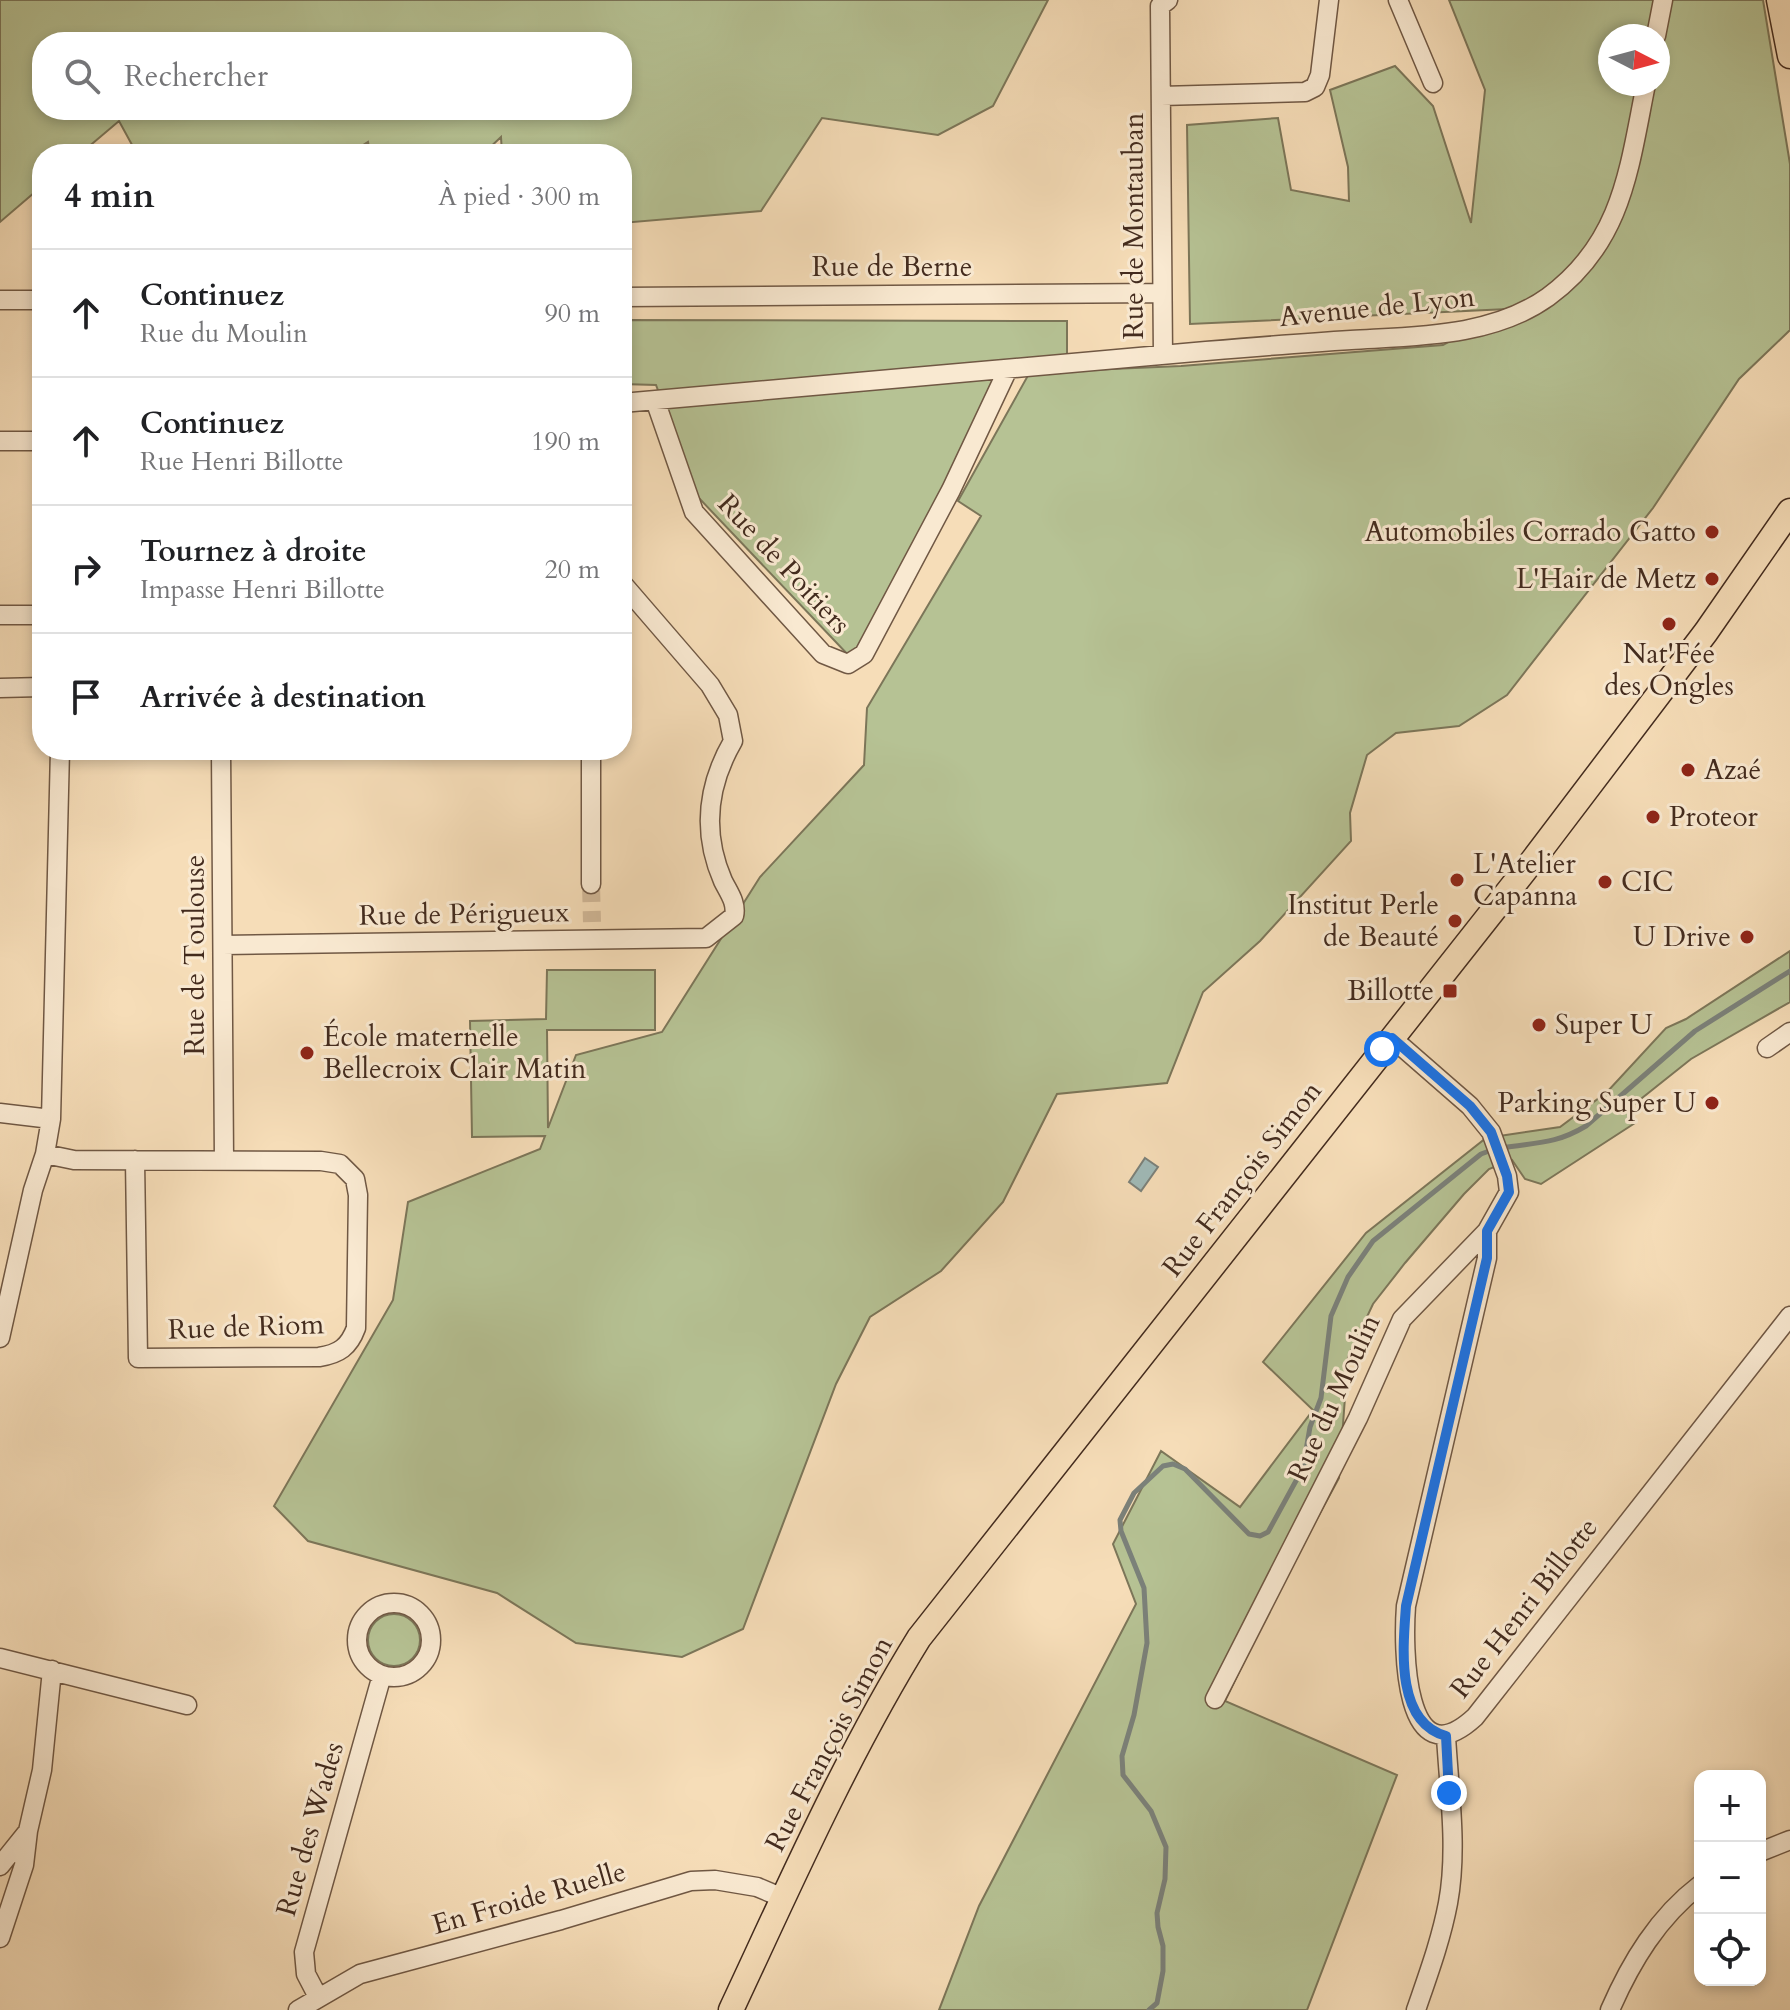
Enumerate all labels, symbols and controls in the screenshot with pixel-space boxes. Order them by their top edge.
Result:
north arrow [1598,24,1670,96]
search box [32,32,632,120]
icon: search [60,54,104,98]
text: Rechercher [124,56,268,97]
street label: Rue de Montauban [1115,112,1153,339]
text: 4 min [64,173,155,219]
text: À pied · 300 m [438,179,600,214]
street label: Rue de Berne [812,248,972,286]
text: Continuez [140,275,284,316]
street label: Avenue de Lyon [1277,278,1477,336]
icon: ahead [64,291,108,335]
text: 90 m [544,296,600,331]
text: Rue du Moulin [140,316,308,351]
text: Continuez [140,403,284,444]
icon: ahead [64,419,108,463]
text: 190 m [531,424,600,459]
text: Rue Henri Billotte [140,444,344,479]
street label: Rue de Poitiers [709,486,859,642]
place label: Automobiles Corrado Gatto [1365,513,1696,551]
marker: Automobiles Corrado Gatto [1703,523,1721,541]
text: Tournez à droite [140,531,367,572]
icon: right [64,547,108,591]
text: 20 m [544,552,600,587]
place label: L'Hair de Metz [1516,560,1696,598]
marker: L'Hair de Metz [1703,570,1721,588]
text: Impasse Henri Billotte [140,572,385,607]
marker: Nat'Fée des Ongles [1660,615,1678,633]
place label: Nat'Fée des Ongles [1604,635,1734,705]
icon: arrive [64,675,108,719]
text: Arrivée à destination [140,677,426,718]
place label: Azaé [1704,751,1761,789]
marker: Azaé [1679,761,1697,779]
place label: Proteor [1669,798,1759,836]
marker: Proteor [1644,808,1662,826]
place label: L'Atelier Capanna [1473,845,1577,915]
street label: Rue de Toulouse [176,855,214,1055]
place label: CIC [1621,863,1673,901]
marker: L'Atelier Capanna [1448,871,1466,889]
marker: CIC [1596,873,1614,891]
place label: Institut Perle de Beauté [1288,886,1439,956]
street label: Rue de Périgueux [358,893,570,935]
marker: Institut Perle de Beauté [1446,912,1464,930]
place label: U Drive [1633,918,1731,956]
marker: U Drive [1738,928,1756,946]
place label: Billotte [1347,972,1434,1010]
marker: Billotte [1441,982,1459,1000]
place label: Super U [1555,1006,1653,1044]
marker: Super U [1530,1016,1548,1034]
place label: École maternelle Bellecroix Clair Matin [323,1018,587,1088]
route start [1364,1031,1400,1067]
marker: École maternelle Bellecroix Clair Matin [298,1044,316,1062]
street label: Rue François Simon [1154,1073,1330,1285]
place label: Parking Super U [1498,1084,1696,1122]
marker: Parking Super U [1703,1094,1721,1112]
street label: Rue de Riom [167,1305,325,1349]
street label: Rue du Moulin [1279,1308,1389,1488]
street label: Rue Henri Billotte [1442,1510,1606,1706]
street label: Rue François Simon [756,1630,902,1858]
street label: Rue des Wades [267,1737,353,1921]
map controls [1694,1770,1766,1986]
button: + [1694,1770,1766,1842]
route end [1431,1775,1467,1811]
button: − [1694,1842,1766,1914]
street label: En Froide Ruelle [428,1852,630,1944]
button: locate [1694,1914,1766,1986]

